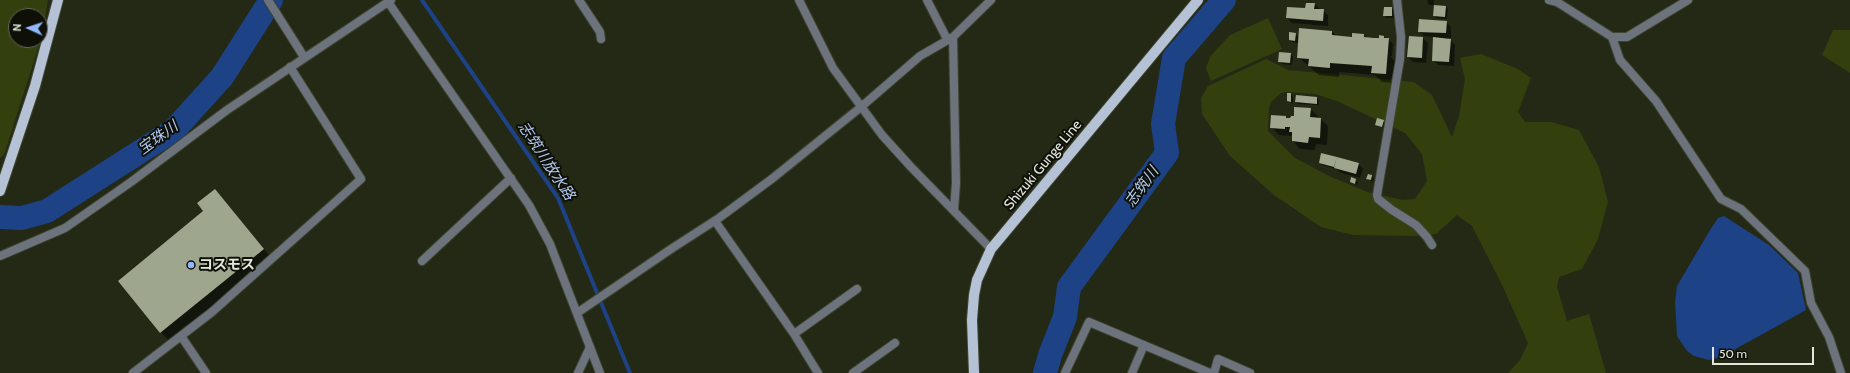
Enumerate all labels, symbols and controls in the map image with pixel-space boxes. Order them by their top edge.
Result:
north arrow [8,8,48,48]
text: N [10,23,24,32]
water label: 宝珠川 [135,117,181,159]
street label: Shizuki Gunge Line [1001,117,1085,213]
water label: 志筑川放水路 [514,118,578,204]
water label: 志筑川 [1121,164,1163,210]
place label: コスモス [199,257,255,273]
marker: コスモス [186,260,196,270]
scale bar [1714,339,1816,365]
text: 50 m [1719,346,1747,361]

